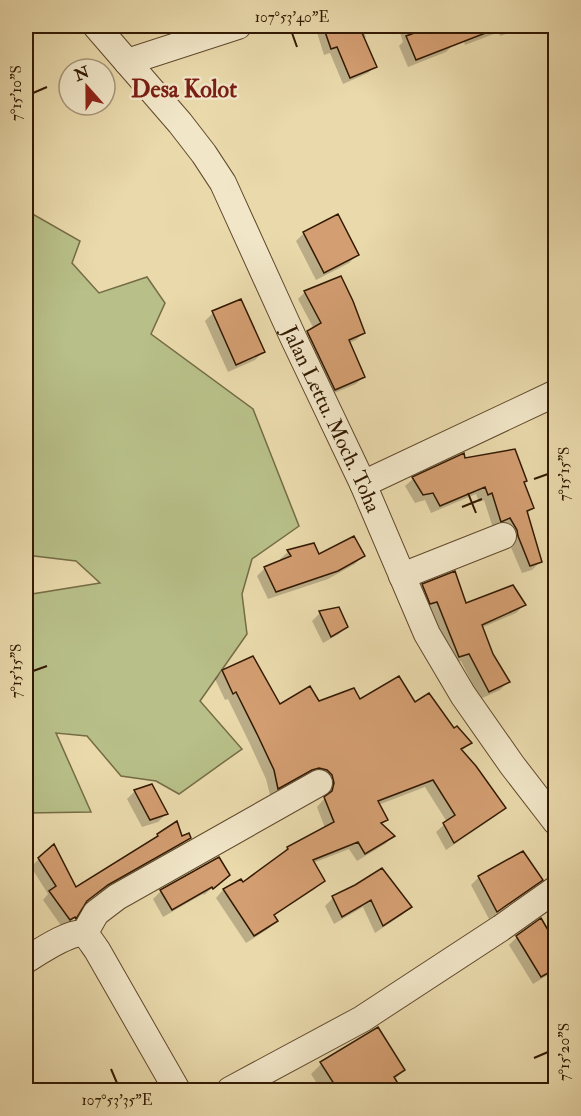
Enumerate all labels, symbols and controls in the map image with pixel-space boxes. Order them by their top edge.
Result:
text: 107°53'40"E [255,8,329,27]
north arrow [57,57,117,117]
text: N [71,62,93,86]
text: 7°15'10"S [7,65,26,121]
district label: Desa Kolot [131,74,237,105]
street label: Jalan Lettu. Moch. Toha [276,320,387,517]
text: 7°15'15"S [555,447,574,501]
text: 7°15'15"S [7,644,26,698]
text: 7°15'20"S [555,1023,574,1081]
text: 107°53'35"E [81,1091,153,1110]

